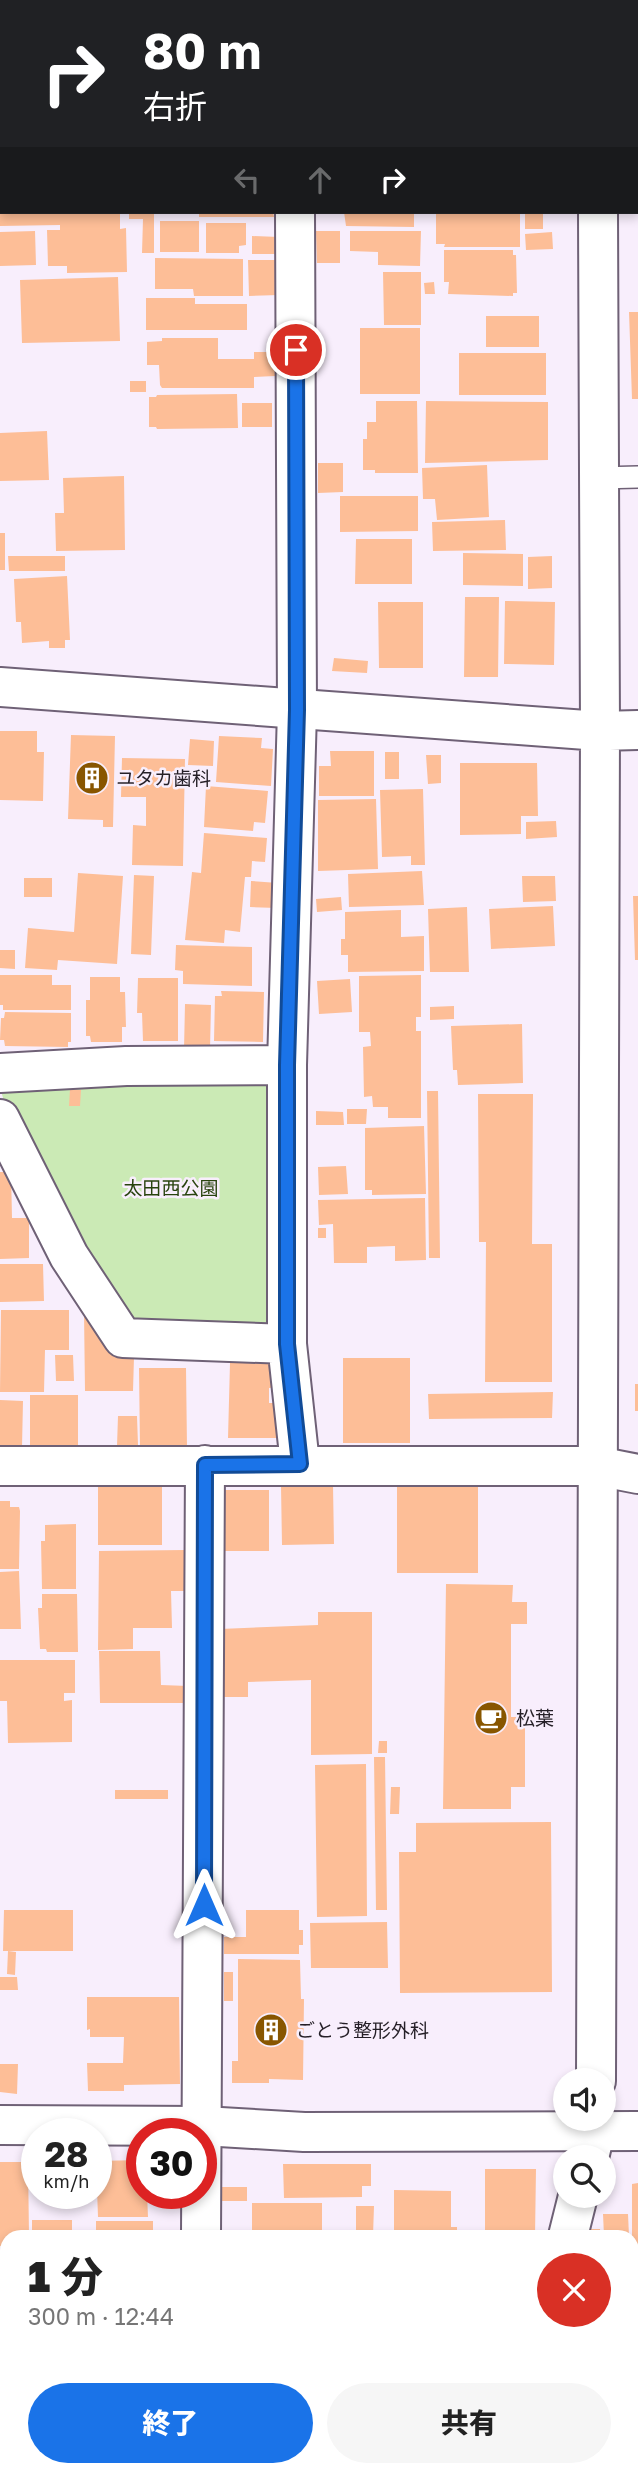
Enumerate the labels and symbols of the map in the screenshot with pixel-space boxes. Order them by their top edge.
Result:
pin [266,320,326,380]
building icon: ユタカ歯科 [73,759,111,797]
place label: ユタカ歯科 [116,766,211,789]
park label: 太田西公園 [123,1176,219,1199]
cafe icon: 松葉 [472,1699,510,1737]
place label: 松葉 [516,1706,554,1729]
position arrow [167,1868,241,1942]
building icon: ごとう整形外科 [252,2011,290,2049]
place label: ごとう整形外科 [296,2018,429,2041]
speed limit sign: 30 [126,2118,217,2209]

